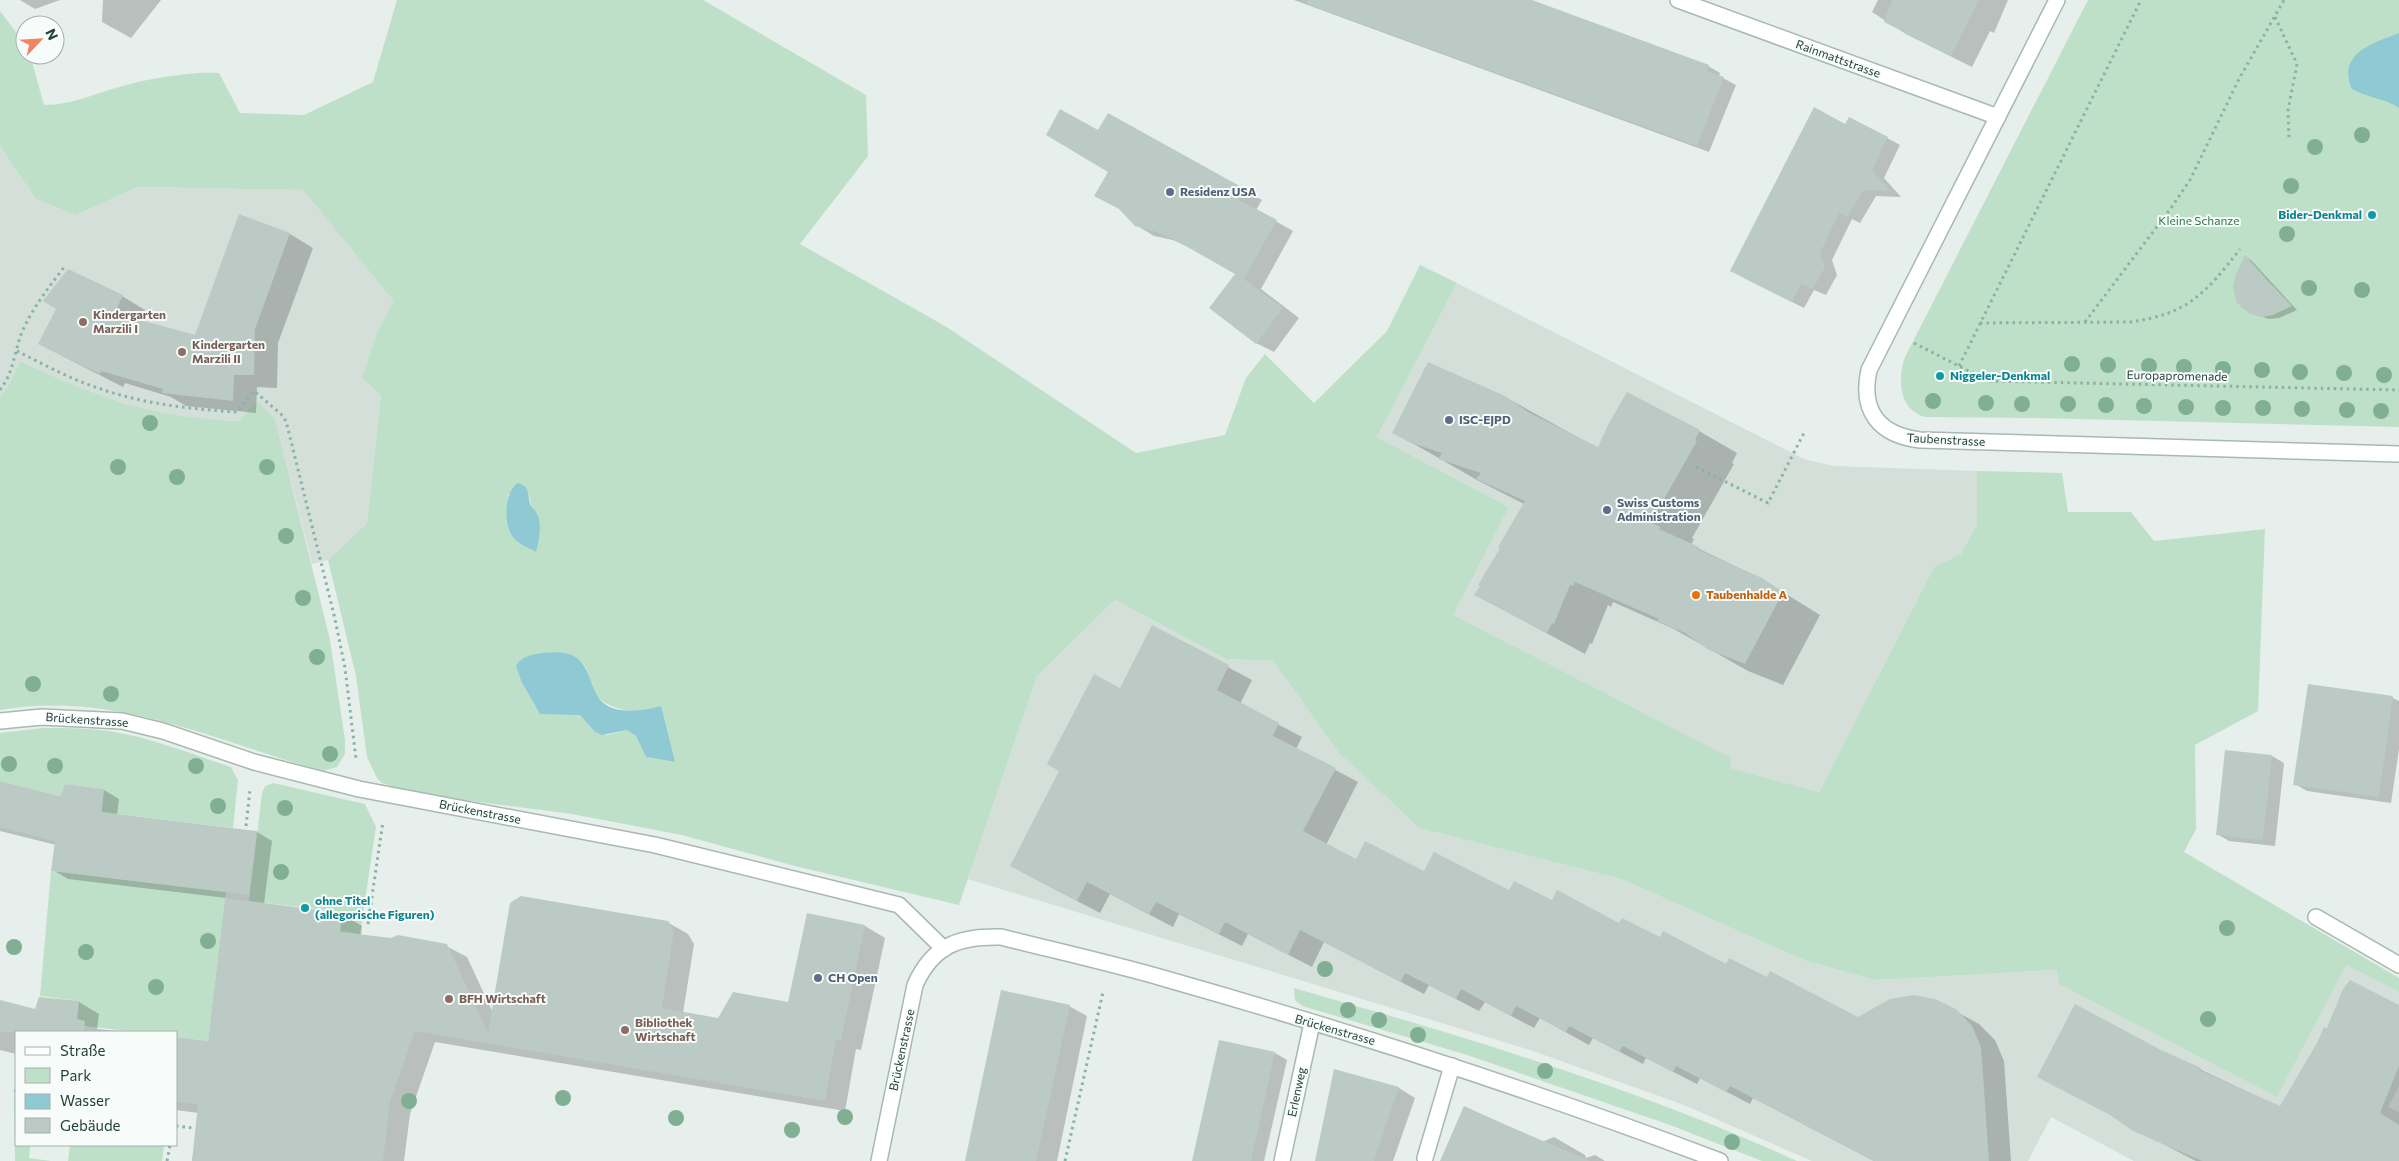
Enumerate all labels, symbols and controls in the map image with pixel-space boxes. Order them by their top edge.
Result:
north arrow [15,15,65,65]
text: N [42,26,62,43]
street label: Rainmattstrasse [1794,36,1883,80]
place label: Residenz USA [1180,184,1257,198]
marker: Residenz USA [1164,186,1176,198]
place label: Bider-Denkmal [2278,207,2362,221]
marker: Bider-Denkmal [2366,209,2378,221]
park label: Kleine Schanze [2158,213,2240,227]
place label: Kindergarten Marzili I [93,307,166,335]
marker: Kindergarten Marzili I [77,316,89,328]
place label: Kindergarten Marzili II [192,337,265,365]
marker: Kindergarten Marzili II [176,346,188,358]
street label: Europapromenade [2126,367,2228,383]
place label: Niggeler-Denkmal [1950,368,2050,382]
marker: Niggeler-Denkmal [1934,370,1946,382]
place label: ISC-EJPD [1459,412,1511,427]
marker: ISC-EJPD [1443,414,1455,426]
street label: Taubenstrasse [1906,430,1986,448]
place label: Swiss Customs Administration [1617,495,1701,523]
marker: Swiss Customs Administration [1601,504,1613,516]
place label: Taubenhalde A [1706,587,1788,601]
marker: Taubenhalde A [1690,589,1702,601]
street label: Brückenstrasse [45,709,129,729]
street label: Brückenstrasse [438,796,522,826]
place label: ohne Titel (allegorische Figuren) [315,893,435,921]
marker: ohne Titel (allegorische Figuren) [299,902,311,914]
place label: CH Open [828,970,878,984]
marker: CH Open [812,972,824,984]
place label: BFH Wirtschaft [459,991,546,1005]
marker: BFH Wirtschaft [443,993,455,1005]
street label: Brückenstrasse [886,1008,917,1092]
street label: Brückenstrasse [1293,1011,1377,1047]
place label: Bibliothek Wirtschaft [635,1015,696,1043]
marker: Bibliothek Wirtschaft [619,1024,631,1036]
legend [15,1031,178,1146]
text: Straße [60,1041,106,1059]
street label: Erlenweg [1284,1065,1308,1118]
text: Park [60,1066,91,1084]
text: Wasser [60,1091,110,1109]
text: Gebäude [60,1116,121,1134]

